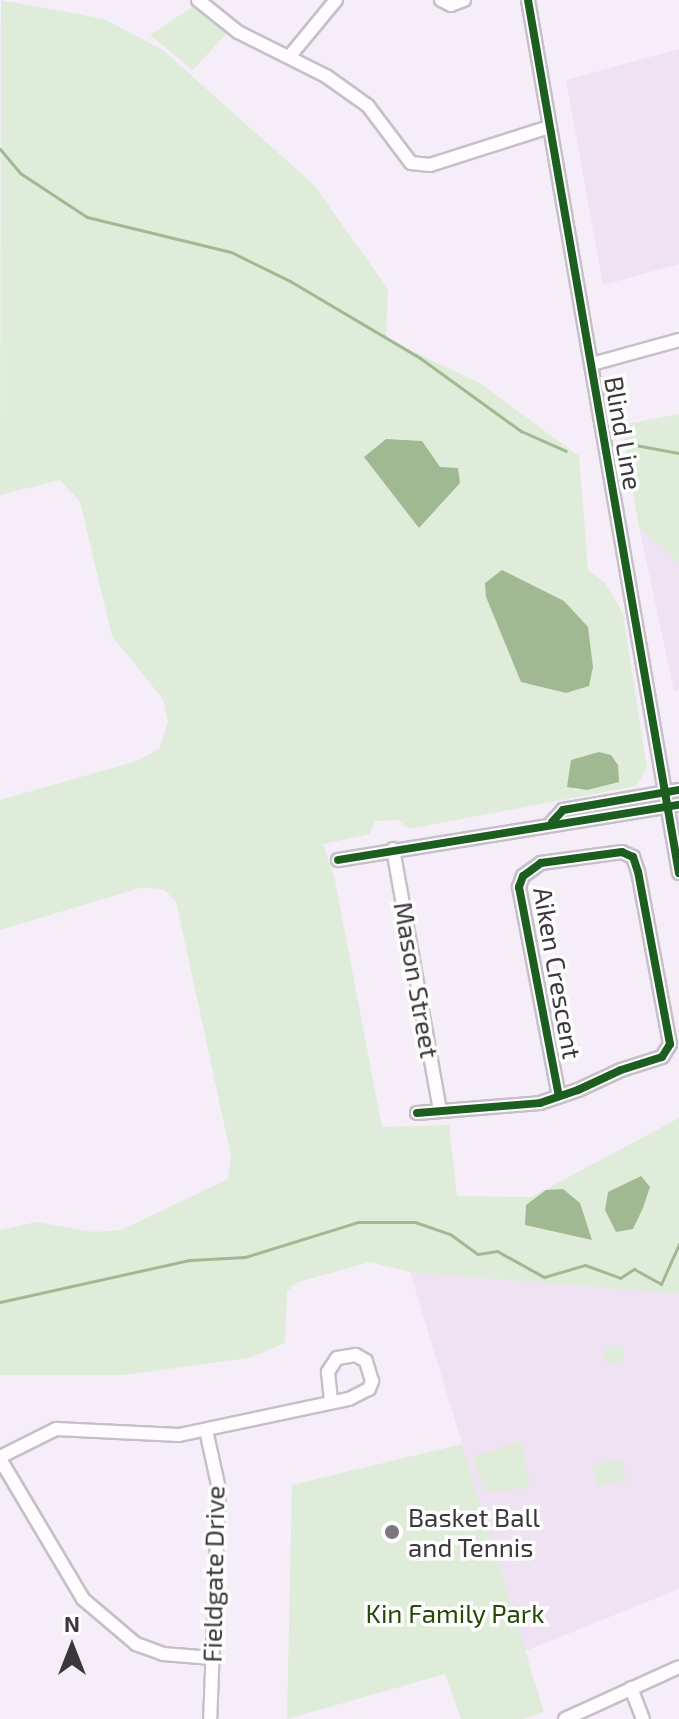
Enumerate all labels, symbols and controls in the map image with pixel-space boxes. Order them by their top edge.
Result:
street label: Blind Line [599,374,649,492]
street label: Aiken Crescent [528,885,588,1061]
street label: Mason Street [388,899,446,1061]
street label: Fieldgate Drive [196,1485,230,1663]
place label: Basket Ball and Tennis [408,1501,540,1562]
marker: Basket Ball and Tennis [383,1523,401,1541]
park label: Kin Family Park [365,1597,545,1629]
north arrow [32,1607,112,1687]
text: N [64,1610,80,1636]

